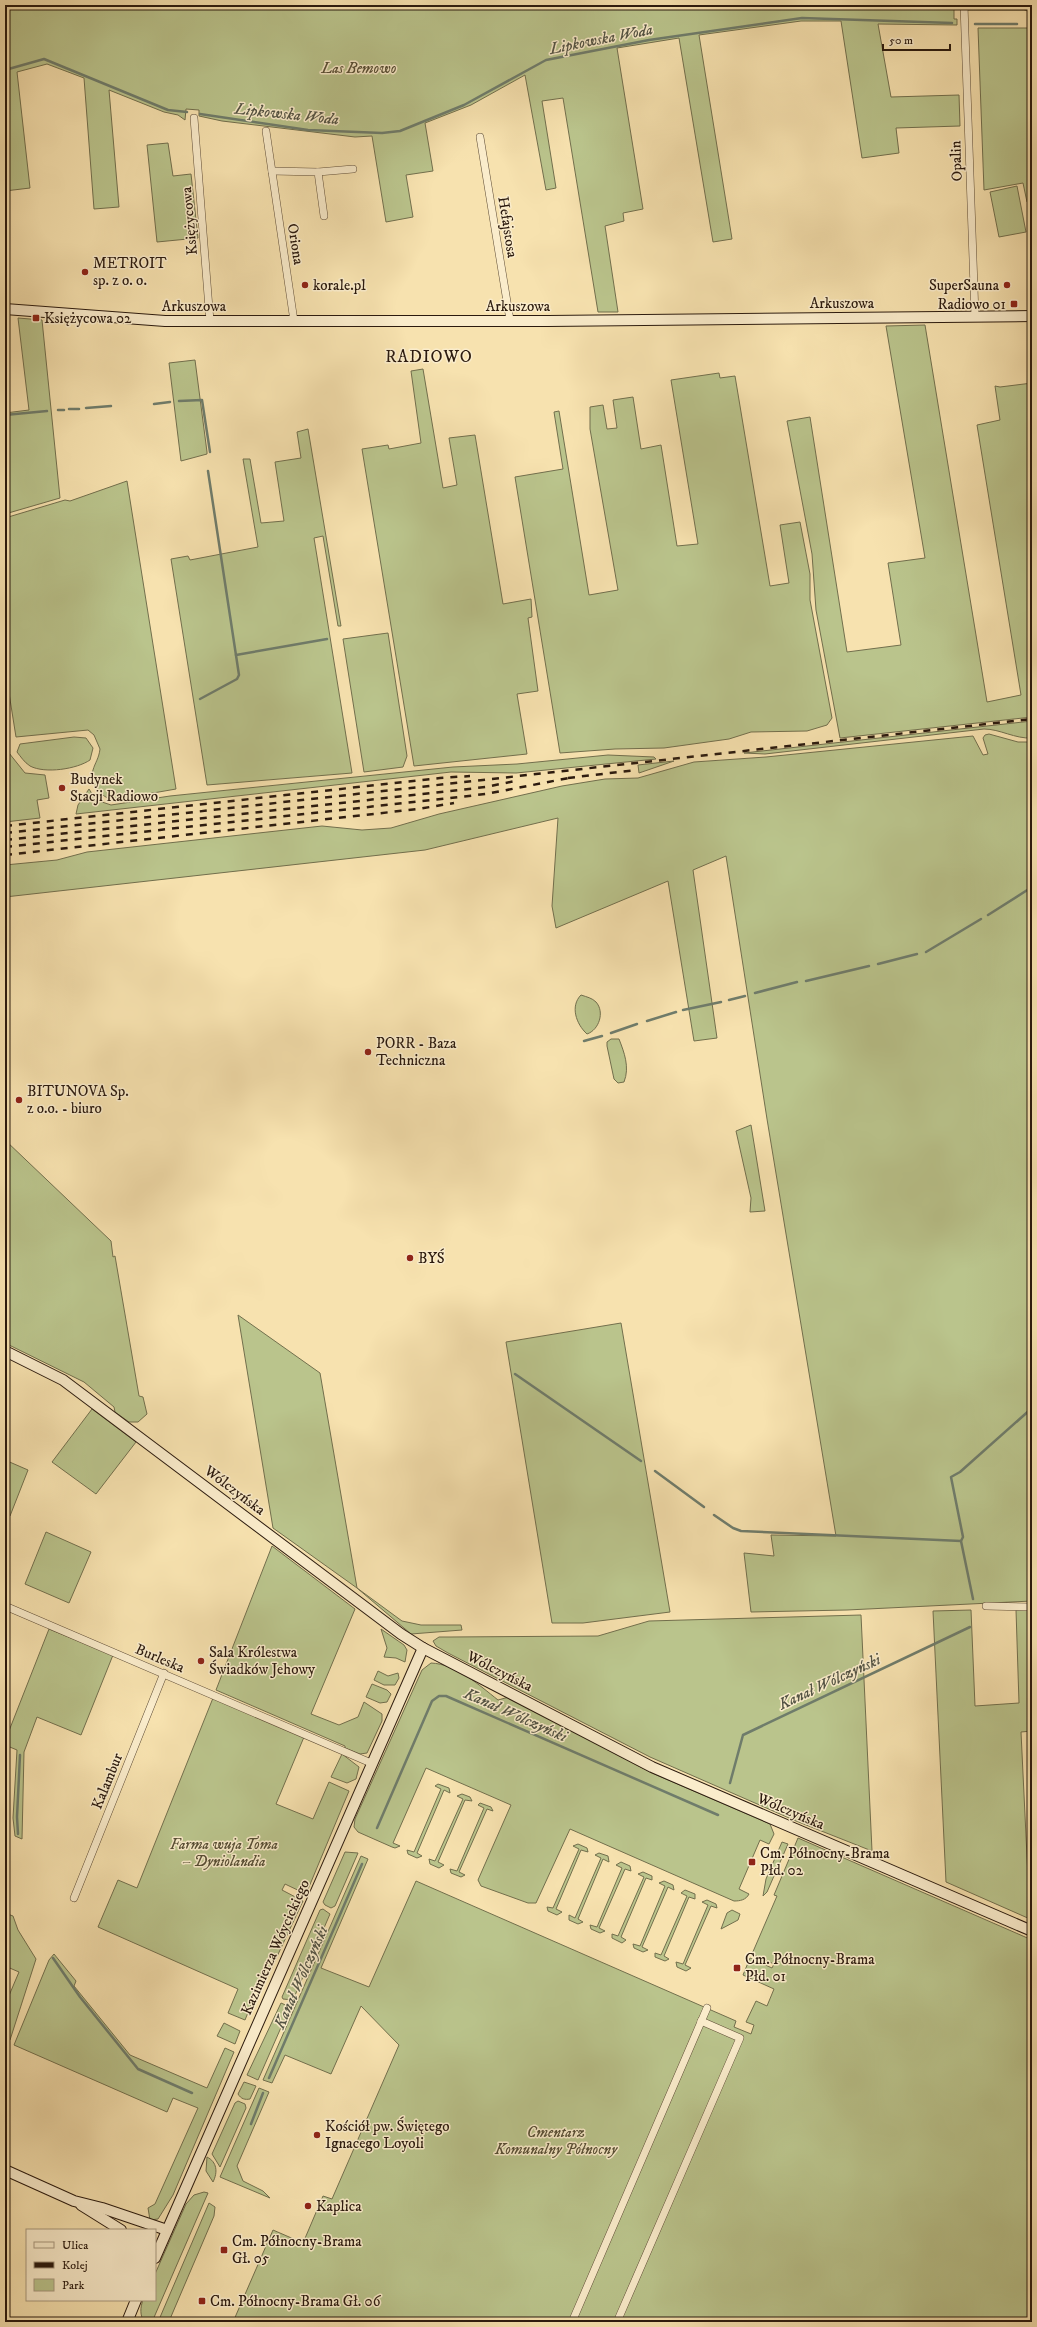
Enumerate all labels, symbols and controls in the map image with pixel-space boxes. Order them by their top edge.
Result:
water label: Lipkowska Woda [547,19,655,59]
scale bar [883,26,950,52]
text: 50 m [889,33,913,48]
park label: Las Bemowo [321,59,397,78]
water label: Lipkowska Woda [233,98,340,129]
street label: Opalin [946,140,967,182]
street label: Księżycowa [177,185,202,256]
street label: Hefajstosa [493,195,522,260]
street label: Oriona [283,222,308,267]
place label: METROIT sp. z o. o. [93,254,167,290]
marker: METROIT sp. z o. o. [80,267,90,277]
place label: korale.pl [313,276,366,295]
place label: SuperSauna [929,276,1000,295]
marker: korale.pl [300,280,310,290]
marker: SuperSauna [1002,280,1012,290]
street label: Arkuszowa [810,294,875,313]
place label: Radiowo 01 [937,295,1006,314]
street label: Arkuszowa [162,297,227,316]
street label: Arkuszowa [486,297,551,316]
marker: Radiowo 01 [1009,299,1019,309]
place label: Księżycowa 02 [44,309,132,328]
marker: Księżycowa 02 [31,313,41,323]
district label: RADIOWO [385,346,473,368]
place label: Budynek Stacji Radiowo [70,770,158,806]
marker: Budynek Stacji Radiowo [57,783,67,793]
place label: PORR - Baza Techniczna [376,1034,457,1070]
marker: PORR - Baza Techniczna [363,1047,373,1057]
place label: BITUNOVA Sp. z o.o. - biuro [27,1082,129,1118]
marker: BITUNOVA Sp. z o.o. - biuro [14,1095,24,1105]
place label: BYŚ [418,1248,445,1268]
marker: BYŚ [405,1253,415,1263]
street label: Wólczyńska [200,1461,269,1520]
street label: Burleska [132,1640,188,1678]
place label: Sala Królestwa Świadków Jehowy [209,1643,316,1679]
street label: Wólczyńska [463,1646,536,1696]
water label: Kanał Wólczyński [774,1649,884,1715]
marker: Sala Królestwa Świadków Jehowy [196,1656,206,1666]
water label: Kanał Wólczyński [460,1683,571,1747]
street label: Kalambur [88,1750,127,1812]
street label: Wólczyńska [753,1788,828,1834]
park label: Farma wuja Toma – Dyniolandia [170,1835,278,1871]
place label: Cm. Północny-Brama Płd. 02 [760,1844,890,1880]
marker: Cm. Północny-Brama Płd. 02 [747,1857,757,1867]
street label: Kazimierza Wóycickiego [237,1876,314,2018]
water label: Kanał Wólczyński [269,1922,333,2033]
place label: Cm. Północny-Brama Płd. 01 [745,1950,875,1986]
marker: Cm. Północny-Brama Płd. 01 [732,1963,742,1973]
place label: Kościół pw. Świętego Ignacego Loyoli [325,2116,450,2153]
park label: Cmentarz Komunalny Północny [494,2123,618,2159]
marker: Kościół pw. Świętego Ignacego Loyoli [312,2130,322,2140]
place label: Kaplica [316,2197,362,2216]
marker: Kaplica [303,2201,313,2211]
legend [26,2229,156,2301]
place label: Cm. Północny-Brama Gł. 05 [232,2232,362,2268]
text: Ulica [62,2238,89,2253]
marker: Cm. Północny-Brama Gł. 05 [219,2245,229,2255]
text: Kolej [62,2258,88,2273]
text: Park [62,2278,84,2293]
place label: Cm. Północny-Brama Gł. 06 [210,2292,382,2311]
marker: Cm. Północny-Brama Gł. 06 [197,2296,207,2306]

